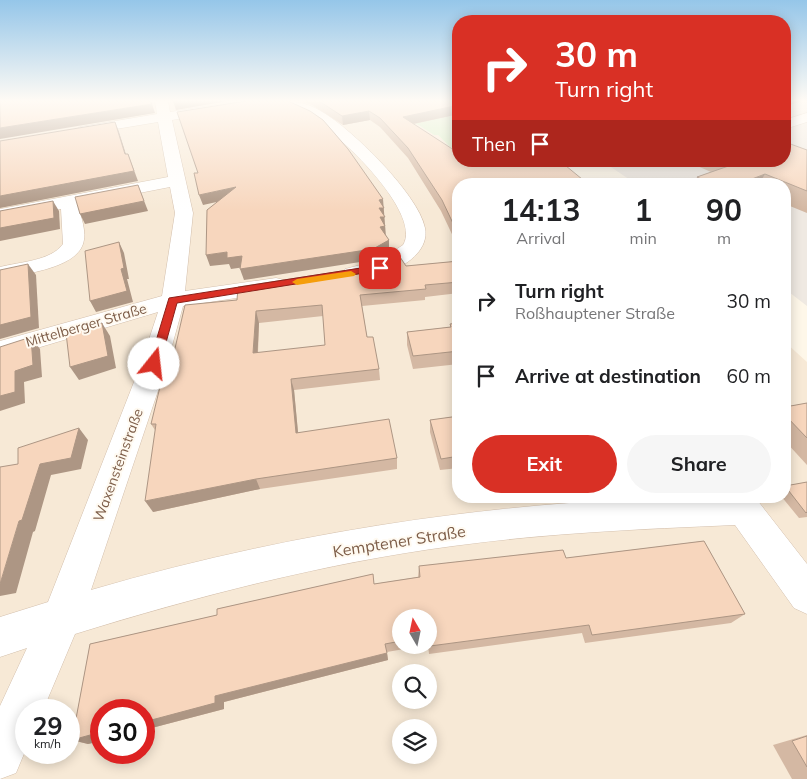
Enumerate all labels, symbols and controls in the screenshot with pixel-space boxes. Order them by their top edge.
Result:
text: 30 m [555,32,638,76]
icon: right [472,35,537,100]
text: Turn right [555,75,653,103]
icon: arrive [526,130,554,158]
text: Then [472,132,516,156]
text: 14:13 [501,191,581,229]
text: 1 [634,191,652,229]
text: 90 [706,191,742,229]
text: Arrival [516,228,565,248]
text: min [630,228,657,248]
text: m [717,228,731,248]
pin [359,247,401,289]
icon: arrive [366,254,394,282]
text: Turn right [515,279,604,303]
icon: right [472,287,500,315]
text: 30 m [727,289,771,313]
street label: Mittelberger Straße [23,299,149,351]
text: Roßhauptener Straße [515,303,675,323]
position arrow [127,337,179,389]
icon: arrive [472,362,500,390]
text: Arrive at destination [515,364,701,388]
text: 60 m [727,364,771,388]
street label: Waxensteinstraße [89,406,147,524]
button: Exit [472,435,617,493]
button: Share [627,435,771,493]
street label: Kemptener Straße [331,521,467,561]
north arrow [392,609,438,654]
map controls [392,609,437,764]
button: search [392,664,437,709]
speed limit sign: 30 [90,699,155,764]
text: 29 [32,710,63,741]
button: layers [392,719,437,764]
text: km/h [34,736,61,751]

